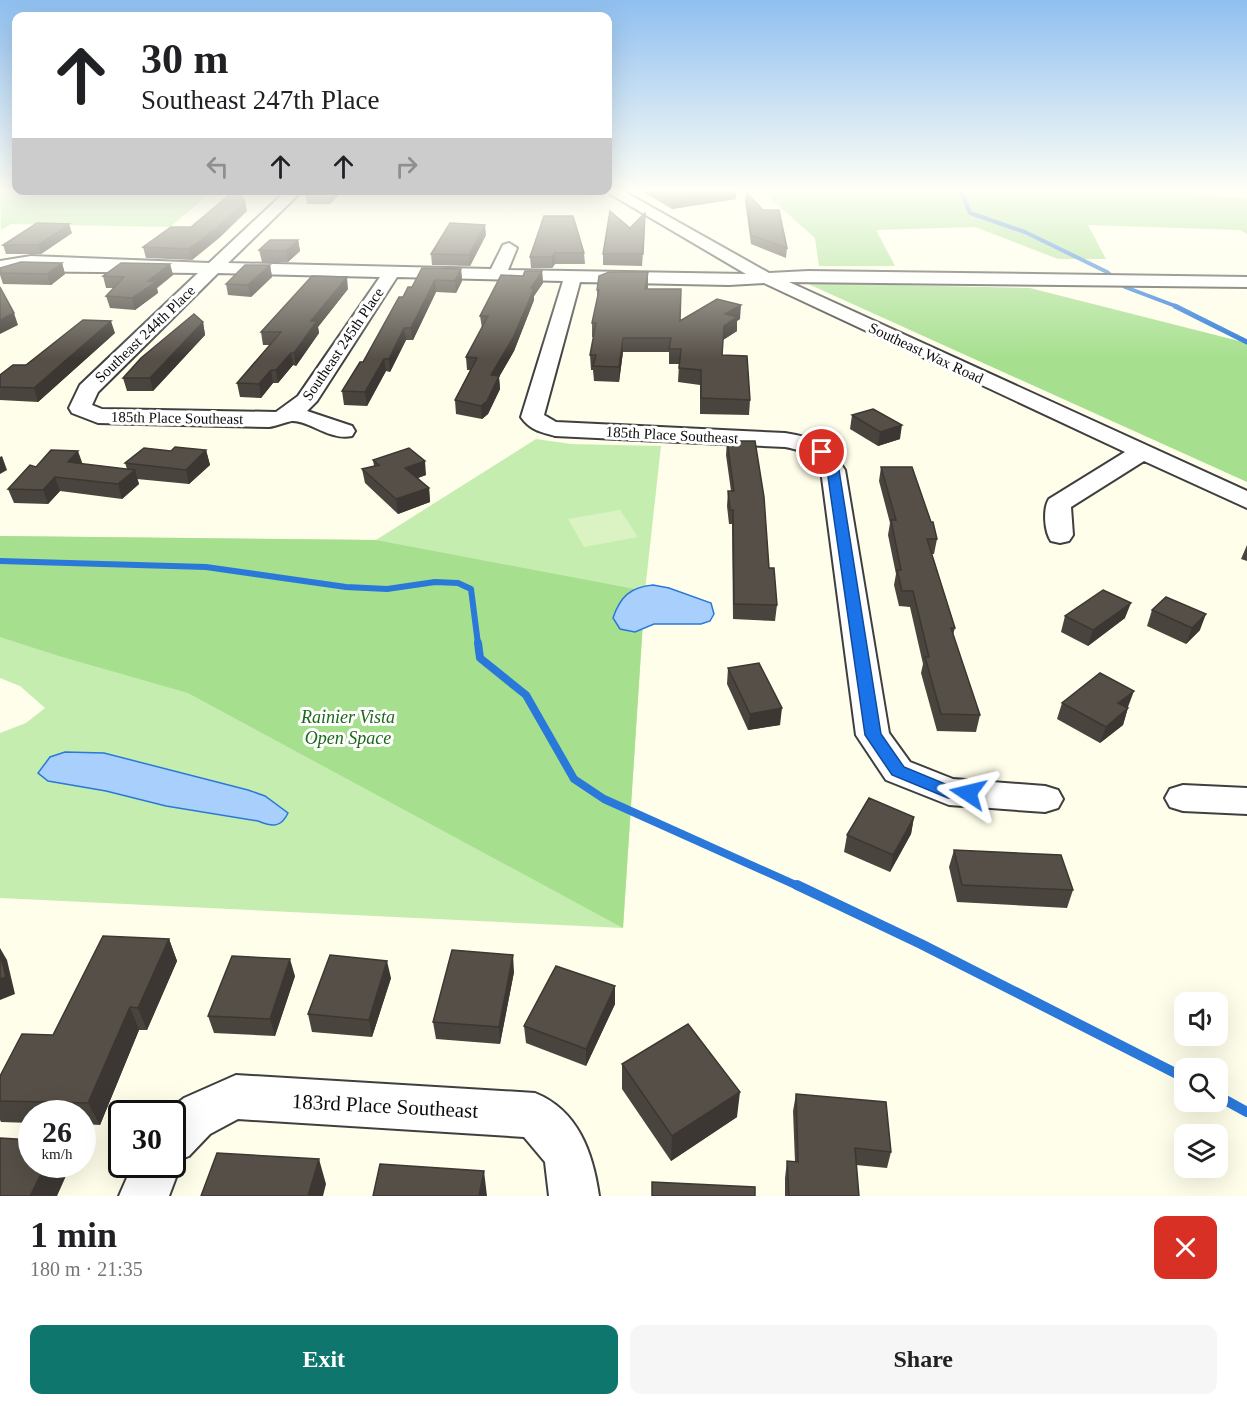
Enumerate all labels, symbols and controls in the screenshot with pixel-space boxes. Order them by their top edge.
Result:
icon: ahead [42,36,120,114]
text: 30 m [141,36,229,82]
text: Southeast 247th Place [141,85,379,115]
icon: left [201,150,234,183]
icon: ahead [264,150,297,183]
icon: ahead [327,150,360,183]
icon: right [390,150,423,183]
street label: Southeast 244th Place [92,282,198,386]
street label: Southeast 245th Place [299,284,387,403]
street label: Southeast Wax Road [866,319,986,387]
street label: 185th Place Southeast [111,409,244,427]
street label: 185th Place Southeast [605,424,739,446]
pin [796,426,847,477]
icon: arrive [805,435,838,468]
park label: Rainier Vista Open Space [300,707,395,748]
position arrow [936,761,1000,825]
map controls [1174,992,1228,1178]
button: sound [1174,992,1228,1046]
button: search [1174,1058,1228,1112]
street label: 183rd Place Southeast [291,1089,479,1123]
speed limit sign: 30 [108,1100,186,1178]
text: 26 [42,1115,72,1148]
button: layers [1174,1124,1228,1178]
text: km/h [42,1146,72,1162]
text: 1 min [30,1215,117,1255]
button: close [1154,1216,1217,1279]
text: 180 m · 21:35 [30,1258,143,1280]
button: Exit [30,1325,618,1394]
button: Share [630,1325,1217,1394]

